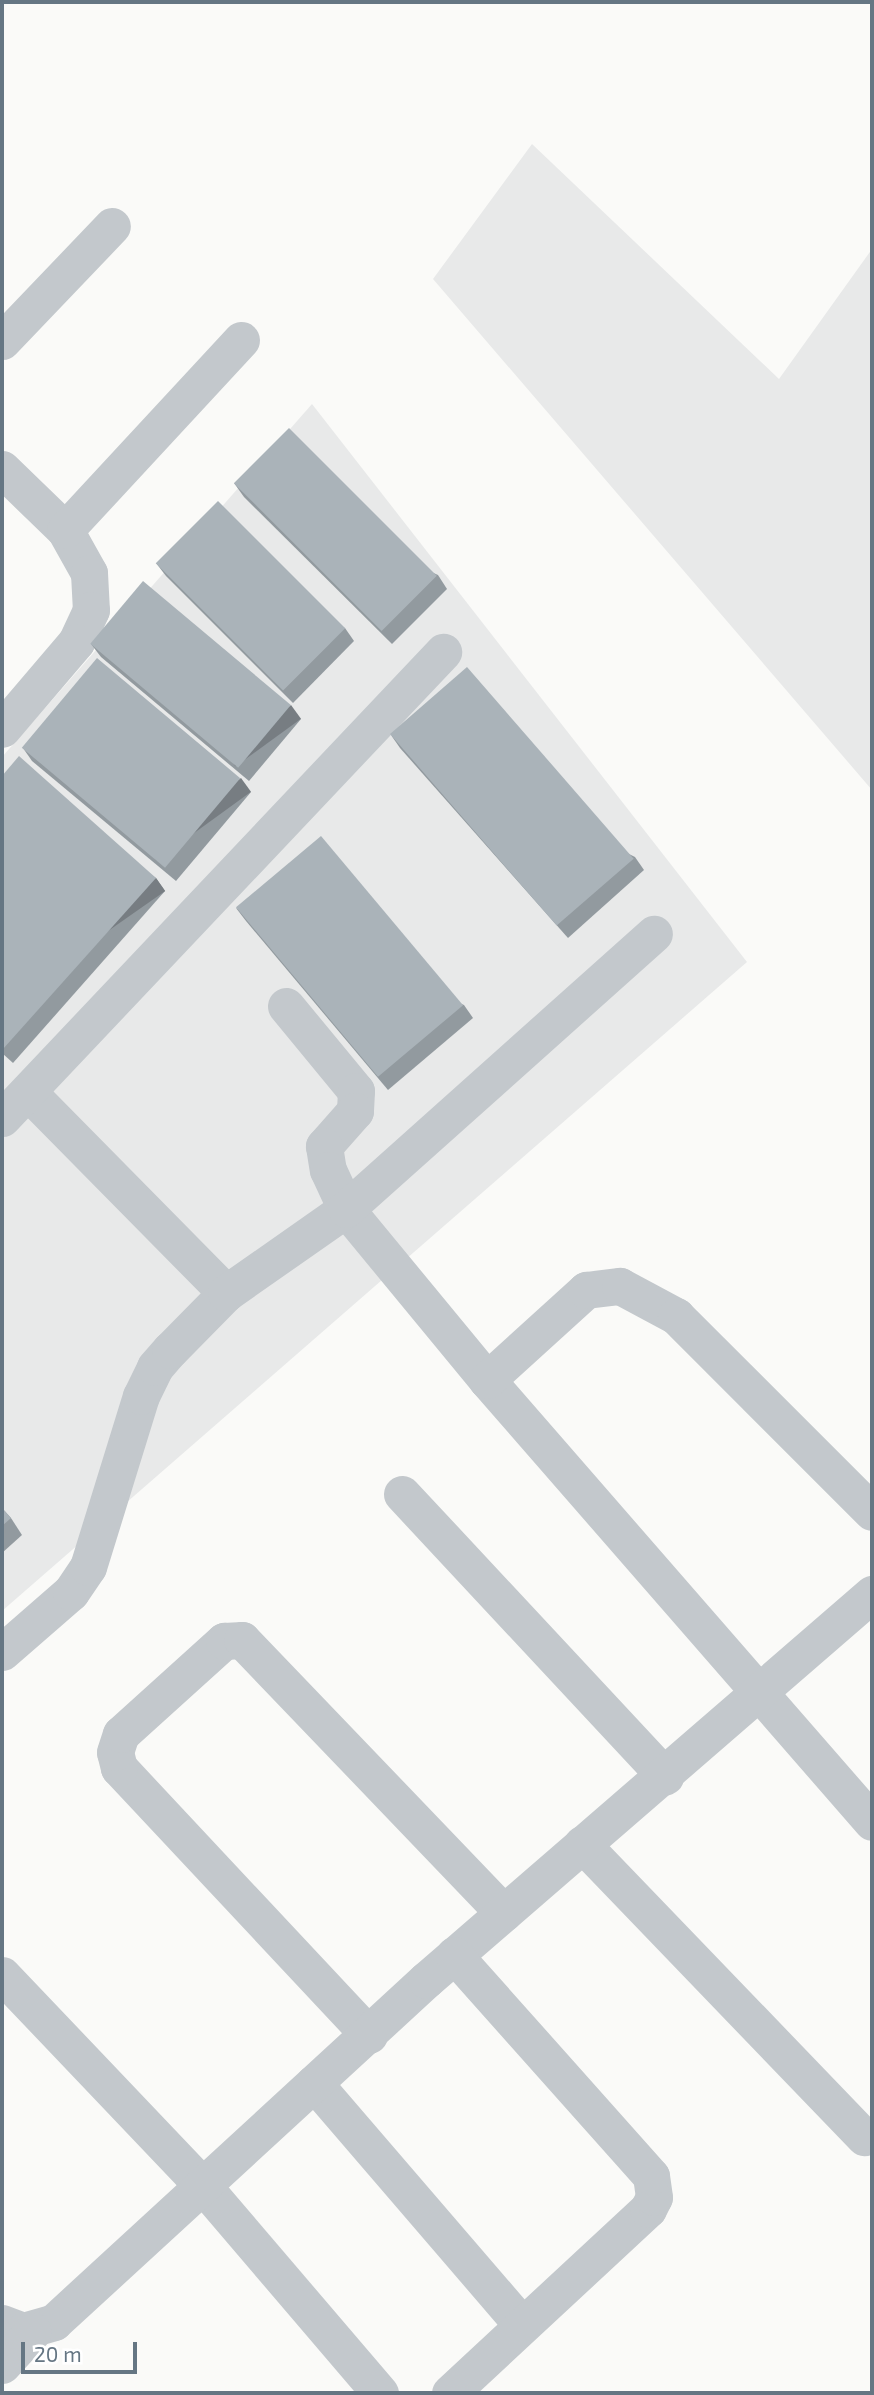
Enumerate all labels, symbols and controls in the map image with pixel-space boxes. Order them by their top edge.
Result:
scale bar [24,2328,140,2372]
text: 20 m [34,2341,82,2366]

